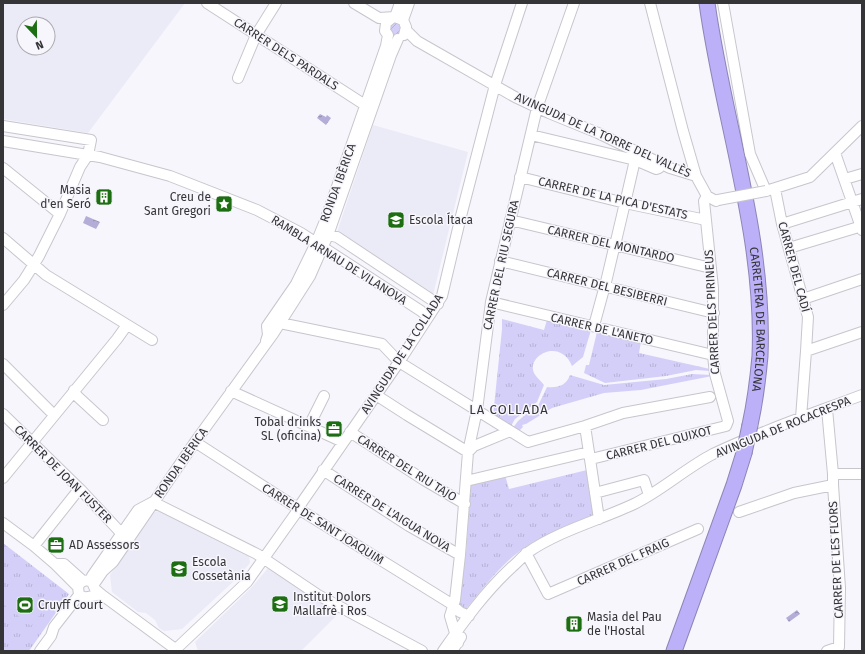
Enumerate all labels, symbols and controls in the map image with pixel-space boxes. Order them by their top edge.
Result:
street label: CARRER DELS PARDALS [231,15,341,93]
north arrow [16,16,56,56]
text: N [34,37,45,52]
street label: AVINGUDA DE LA TORRE DEL VALLÈS [513,89,694,180]
street label: RONDA IBÈRICA [316,141,359,224]
street label: CARRER DE LA PICA D'ESTATS [537,174,690,222]
place label: Masia d'en Seró [40,183,91,211]
building icon: Masia d'en Seró [94,187,114,207]
place label: Creu de Sant Gregori [144,190,211,218]
place icon: Creu de Sant Gregori [214,194,234,214]
street label: CARRER DEL RIU SEGURA [480,199,522,331]
school or university icon: Escola Ítaca [386,210,406,230]
street label: RAMBLA ARNAU DE VILANOVA [269,212,409,308]
place label: Escola Ítaca [409,212,473,227]
street label: CARRER DEL CADÍ [775,220,814,314]
street label: CARRER DEL MONTARDO [546,223,676,265]
street label: CARRETERA DE BARCELONA [747,246,767,393]
street label: CARRER DELS PIRINEUS [702,249,722,375]
street label: CARRER DEL BESIBERRI [545,265,669,309]
street label: AVINGUDA DE LA COLLADA [358,291,446,416]
street label: CARRER DE L'ANETO [549,310,655,348]
street label: AVINGUDA DE ROCACRESPA [713,393,853,461]
district label: LA COLLADA [469,402,549,417]
place label: Tobal drinks SL (oficina) [254,415,321,443]
office icon: Tobal drinks SL (oficina) [324,419,344,439]
street label: CARRER DE JOAN FUSTER [11,422,115,526]
street label: CARRER DEL QUIXOT [605,423,714,463]
street label: RONDA IBÈRICA [151,424,211,501]
street label: CARRER DEL RIU TAJO [355,432,459,504]
street label: CARRER DE L'AIGUA NOVA [331,471,453,555]
street label: CARRER DE SANT JOAQUIM [260,481,386,567]
street label: CARRER DE LES FLORS [826,500,846,619]
office icon: AD Assessors [46,535,66,555]
street label: CARRER DEL FRAIG [575,535,671,589]
place label: AD Assessors [69,538,140,552]
place label: Escola Cossetània [192,555,251,583]
school or university icon: Escola Cossetània [169,559,189,579]
place label: Institut Dolors Mallafrè i Ros [293,590,371,618]
school or university icon: Institut Dolors Mallafrè i Ros [270,594,290,614]
sports icon: Cruyff Court [15,595,35,615]
place label: Cruyff Court [38,598,103,612]
place label: Masia del Pau de l'Hostal [587,610,662,638]
building icon: Masia del Pau de l'Hostal [564,614,584,634]

